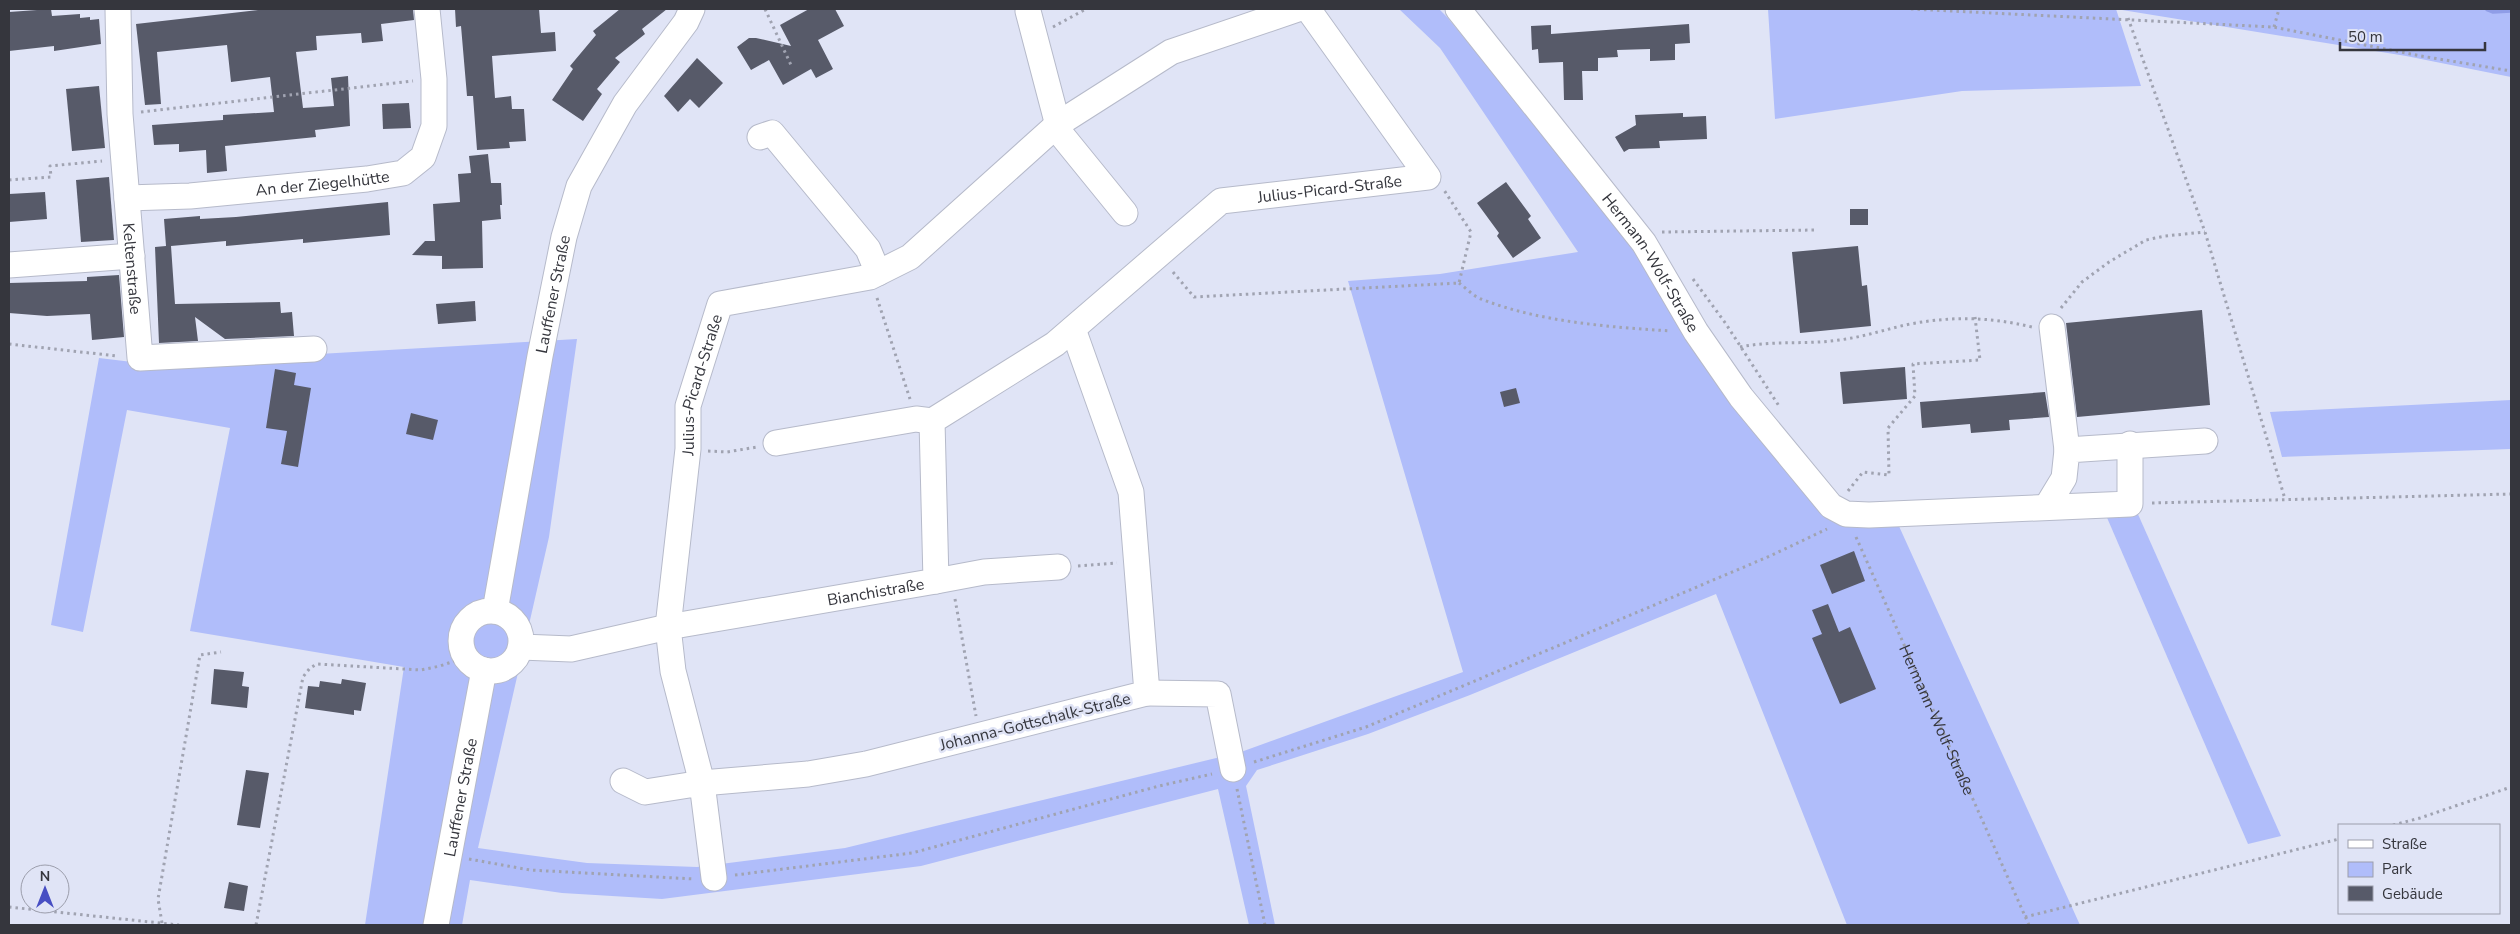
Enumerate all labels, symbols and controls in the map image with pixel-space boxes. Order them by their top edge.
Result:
scale bar [2340,20,2485,52]
text: 50 m [2348,27,2383,47]
street label: An der Ziegelhütte [254,165,391,202]
street label: Julius-Picard-Straße [1255,170,1403,209]
street label: Hermann-Wolf-Straße [1597,189,1704,337]
street label: Keltenstraße [117,222,146,315]
street label: Lauffener Straße [531,233,576,356]
street label: Julius-Picard-Straße [677,312,728,458]
street label: Bianchistraße [825,573,926,612]
street label: Hermann-Wolf-Straße [1893,641,1980,799]
street label: Johanna-Gottschalk-Straße [937,688,1133,757]
street label: Lauffener Straße [439,736,483,859]
legend [2338,824,2500,914]
text: Straße [2382,834,2427,854]
text: Park [2382,859,2412,879]
north arrow [20,864,70,914]
text: N [40,867,50,886]
text: Gebäude [2382,884,2443,904]

